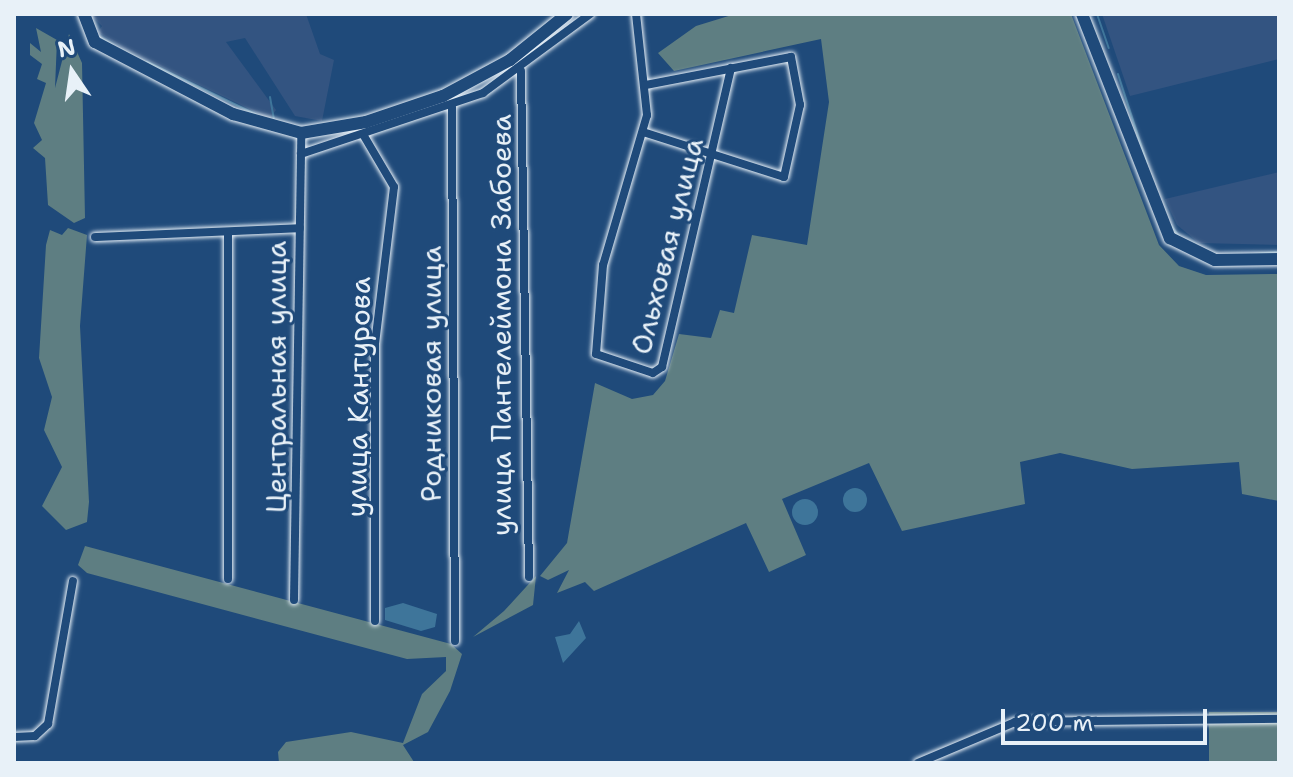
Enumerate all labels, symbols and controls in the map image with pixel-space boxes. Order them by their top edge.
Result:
north arrow [32,32,112,112]
text: N [55,32,78,64]
street label: улица Пантелеймона Забоева [484,114,518,536]
street label: Ольховая улица [624,134,710,358]
street label: Центральная улица [259,241,293,513]
street label: Родниковая улица [414,246,448,502]
street label: улица Кантурова [339,276,377,518]
scale bar [1005,693,1211,743]
text: 200 m [1015,707,1093,739]

